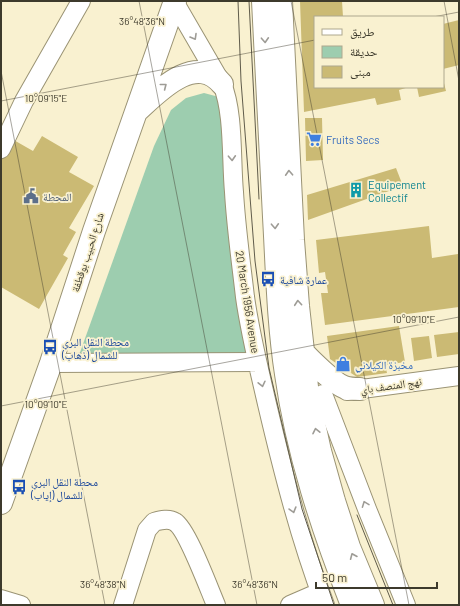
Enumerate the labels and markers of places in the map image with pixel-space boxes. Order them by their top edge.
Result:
supermarket icon: Fruits Secs [305,130,323,148]
place label: Fruits Secs [326,133,380,146]
place label: Equipement Collectif [368,178,426,204]
building icon: Equipement Collectif [347,181,365,199]
public building icon: المحطة [22,187,40,205]
place label: المحطة [43,190,72,203]
bus stop icon: عمارة شافية [259,270,277,288]
place label: عمارة شافية [280,273,328,286]
place label: محطة النقل البري للشمال (ذهاب) [61,335,129,362]
bus stop icon: محطة النقل البري للشمال (ذهاب) [41,338,59,356]
shop icon: مخبزة الكيلاني [334,355,352,373]
place label: مخبزة الكيلاني [355,358,413,373]
place label: محطة النقل البري للشمال (إياب) [30,475,98,502]
bus stop icon: محطة النقل البري للشمال (إياب) [10,478,28,496]

